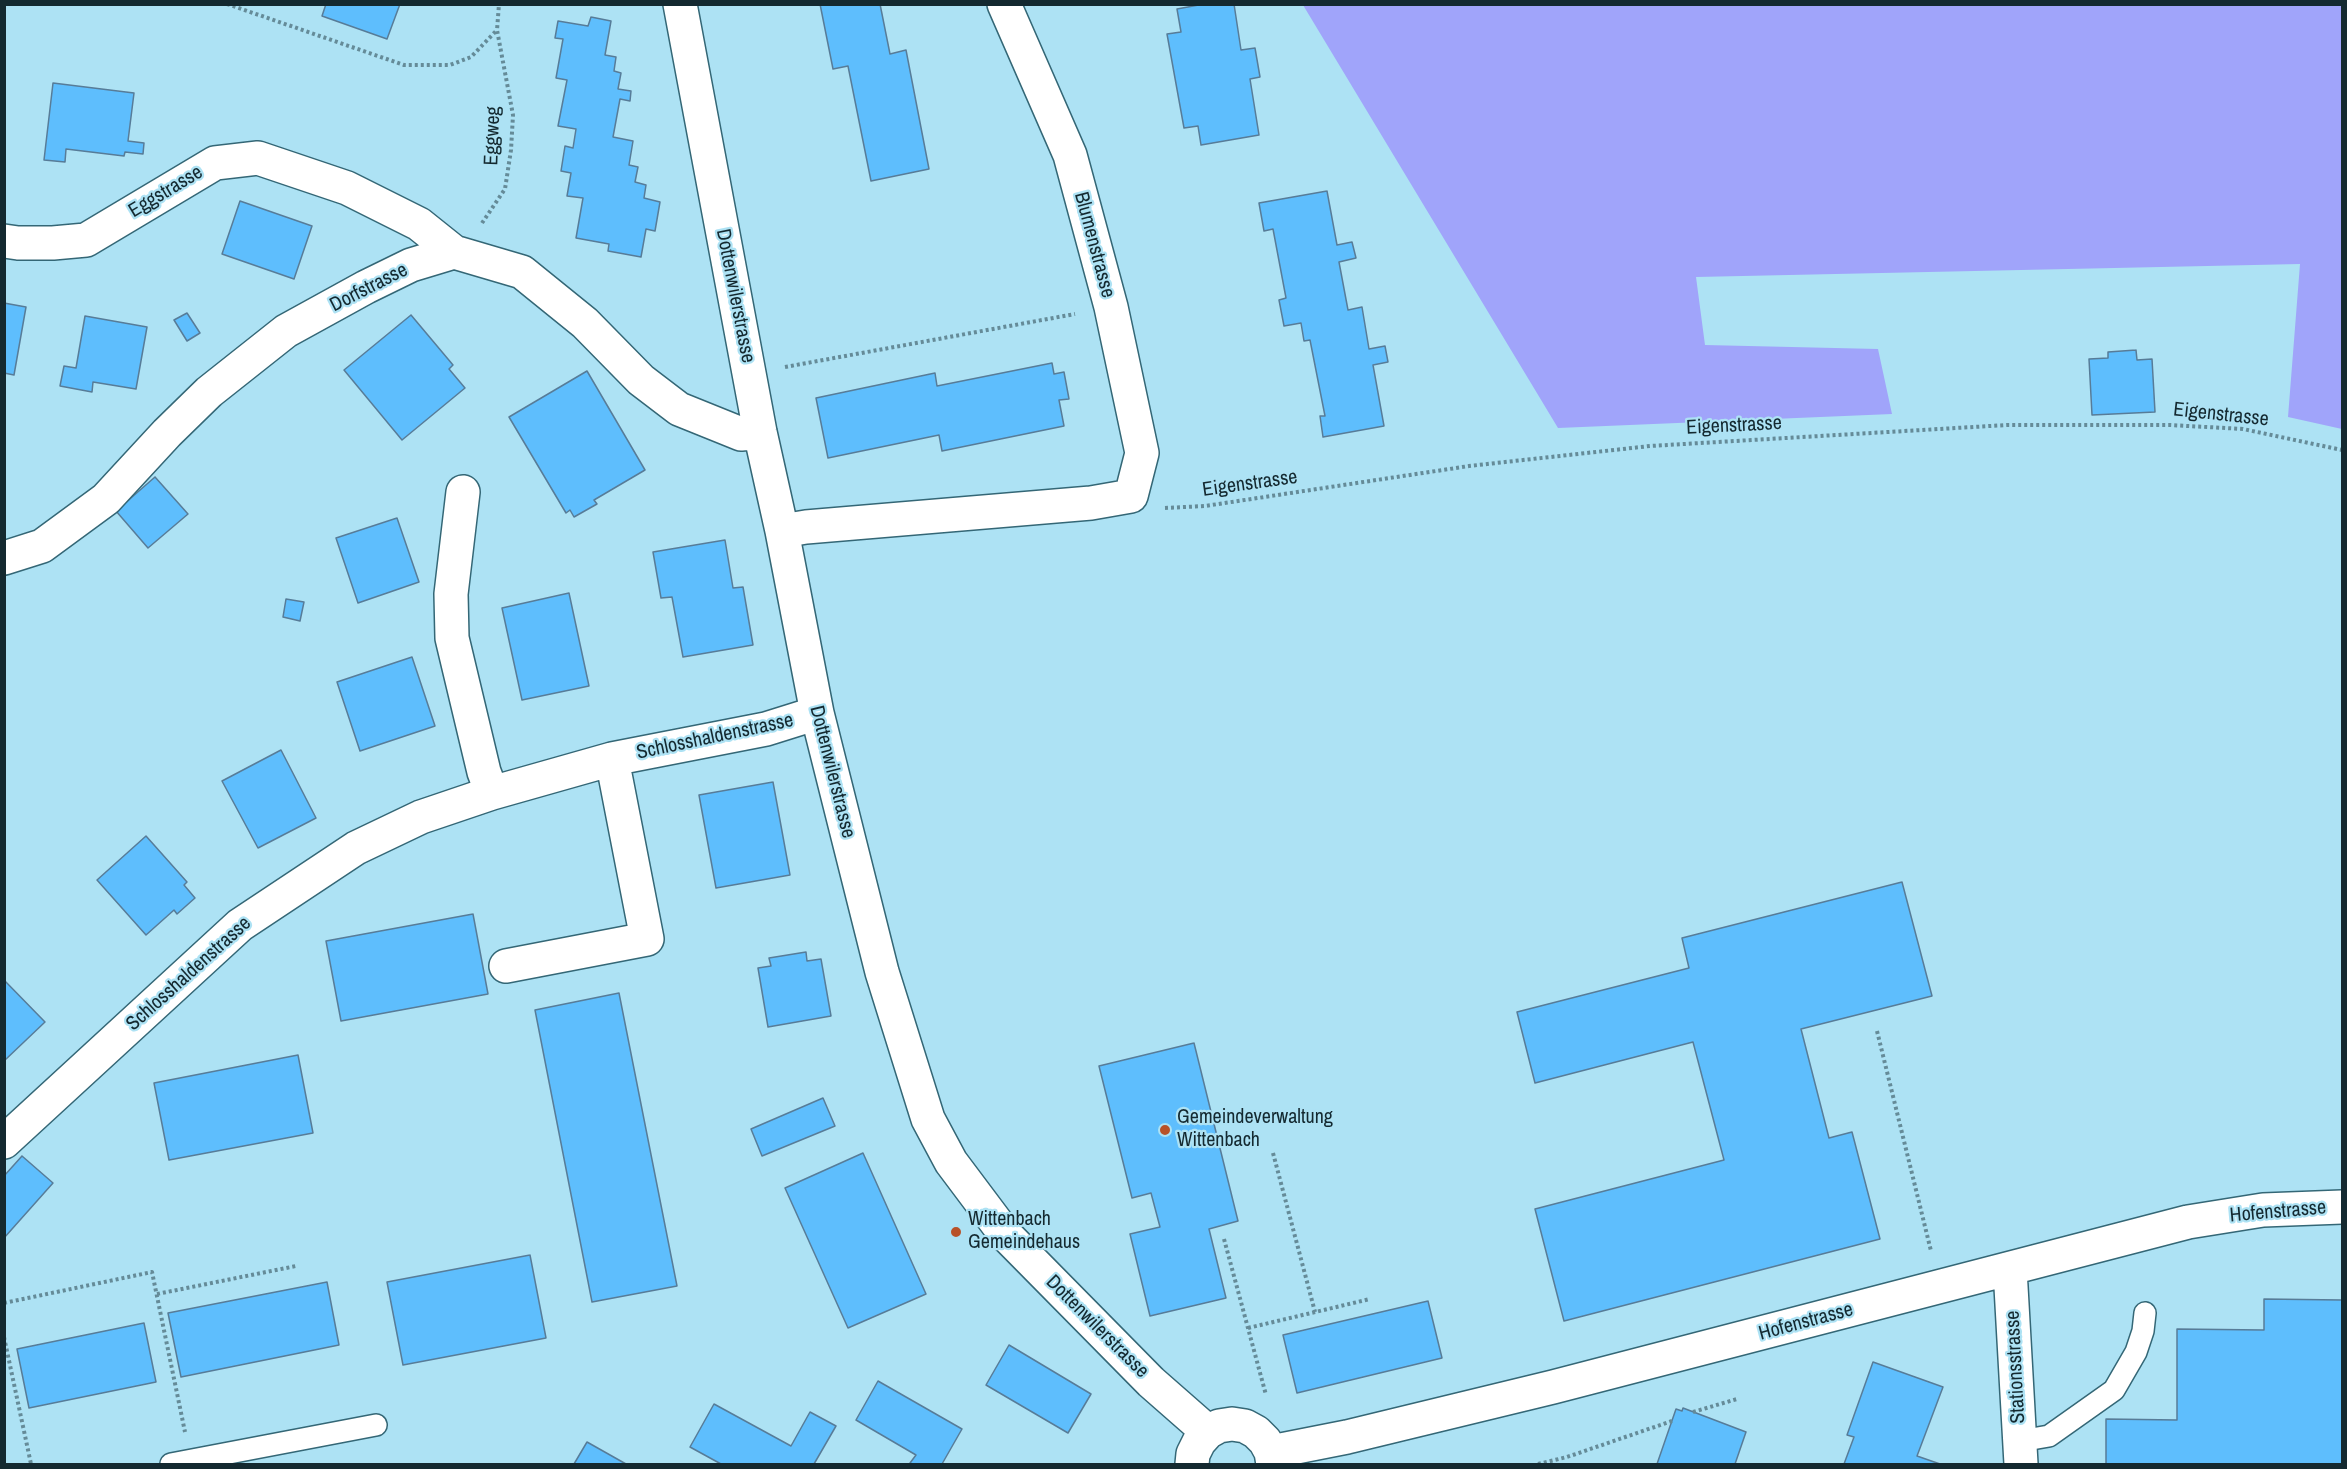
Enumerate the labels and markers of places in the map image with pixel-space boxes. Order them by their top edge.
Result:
place label: Gemeindeverwaltung Wittenbach [1177,1106,1333,1153]
marker: Gemeindeverwaltung Wittenbach [1158,1123,1172,1137]
place label: Wittenbach Gemeindehaus [968,1208,1080,1255]
marker: Wittenbach Gemeindehaus [949,1225,963,1239]

